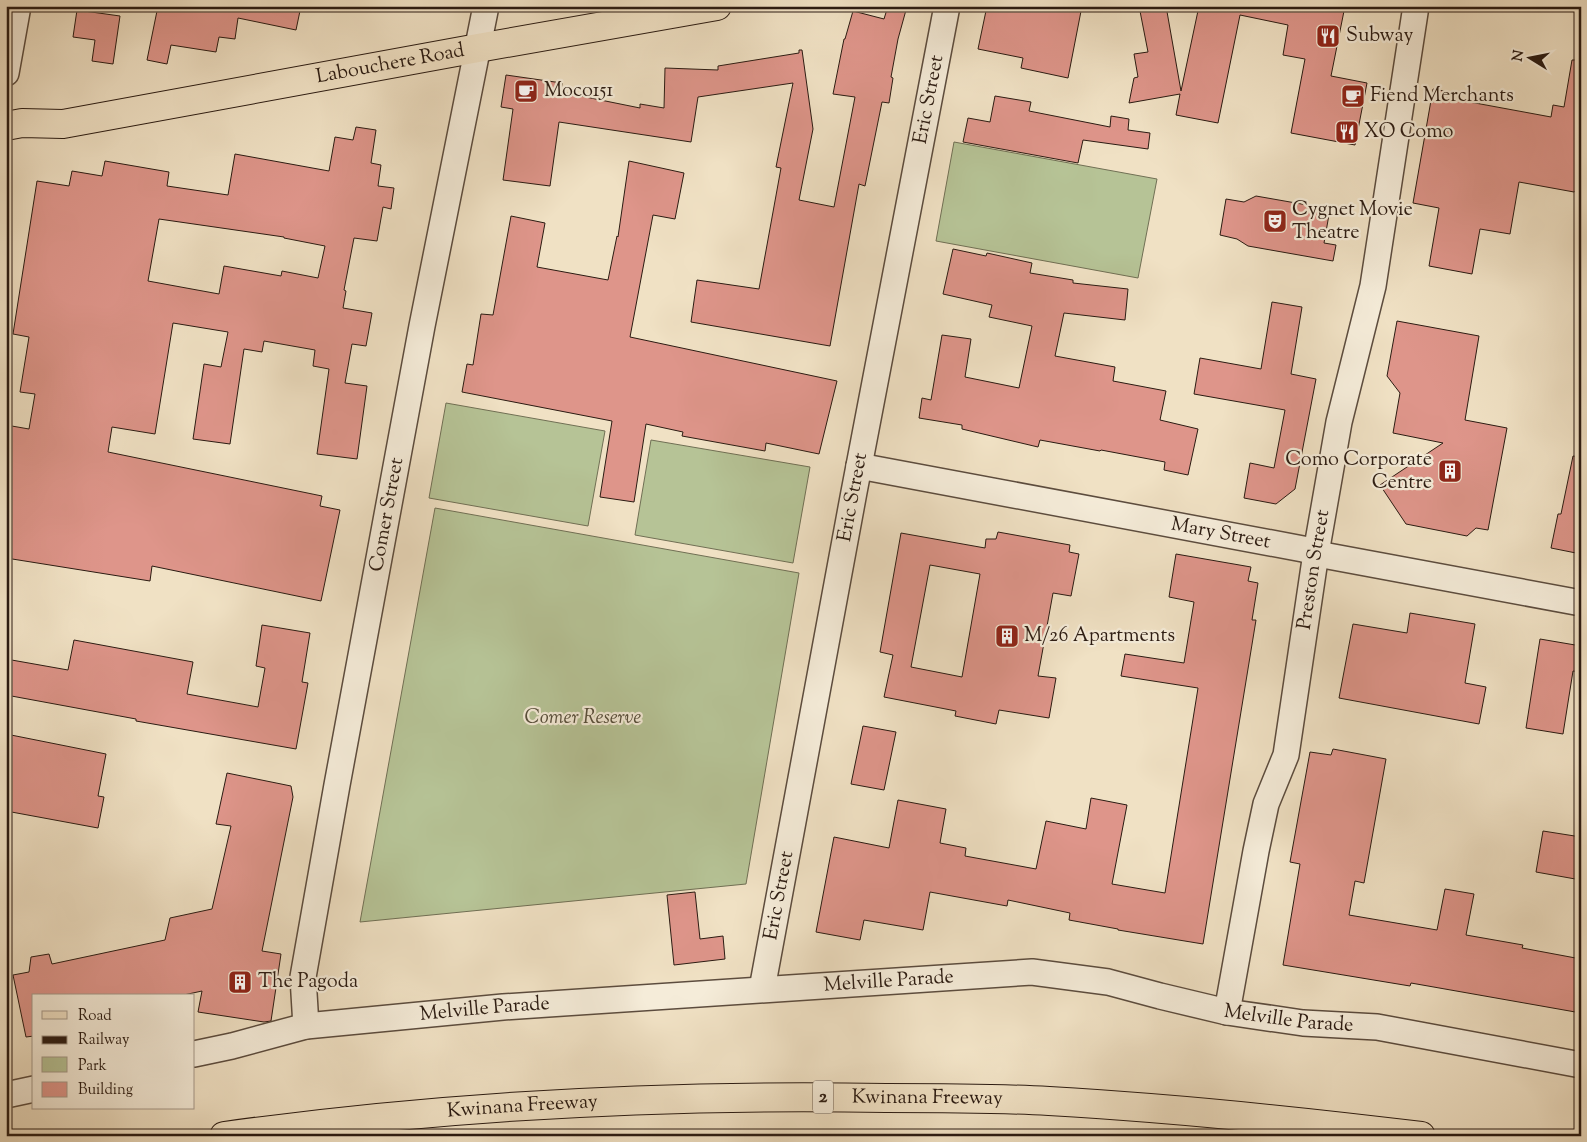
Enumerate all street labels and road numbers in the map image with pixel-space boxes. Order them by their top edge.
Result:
street label: Labouchere Road [314,36,467,92]
street label: Eric Street [906,52,952,147]
street label: Eric Street [831,450,876,544]
street label: Comer Street [362,455,412,574]
street label: Preston Street [1290,507,1338,632]
street label: Mary Street [1169,510,1273,557]
street label: Eric Street [757,848,802,943]
street label: Melville Parade [823,963,955,1000]
street label: Melville Parade [418,989,551,1029]
street label: Melville Parade [1222,997,1354,1040]
road number: 2 [813,1080,833,1114]
street label: Kwinana Freeway [852,1083,1003,1114]
street label: Kwinana Freeway [446,1088,599,1126]

